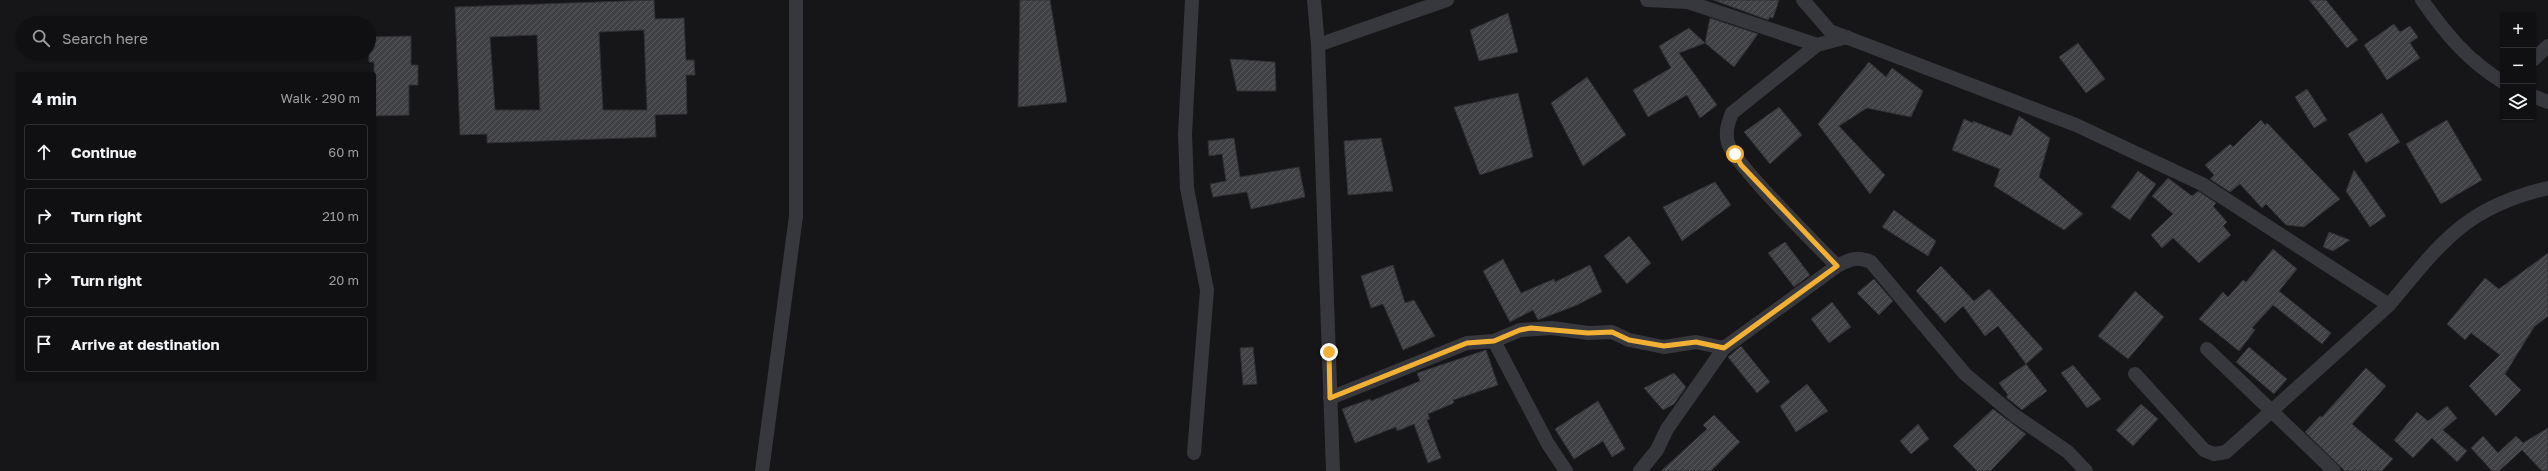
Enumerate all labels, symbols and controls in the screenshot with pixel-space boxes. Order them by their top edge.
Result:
map controls [2500,12,2536,120]
button: + [2500,12,2536,48]
search box [16,16,376,60]
icon: search [30,27,52,49]
text: Search here [62,29,148,47]
button: − [2500,48,2536,84]
button: layers [2500,84,2536,120]
text: 4 min [32,88,77,109]
text: Walk · 290 m [281,90,360,106]
icon: ahead [33,141,55,163]
text: Continue [71,143,137,161]
text: 60 m [328,144,359,160]
route start [1726,145,1744,163]
icon: right [33,205,55,227]
text: Turn right [71,207,142,225]
text: 210 m [322,208,359,224]
icon: right [33,269,55,291]
text: Turn right [71,271,142,289]
text: 20 m [329,272,359,288]
icon: arrive [33,333,55,355]
text: Arrive at destination [71,335,220,353]
route end [1320,343,1338,361]

